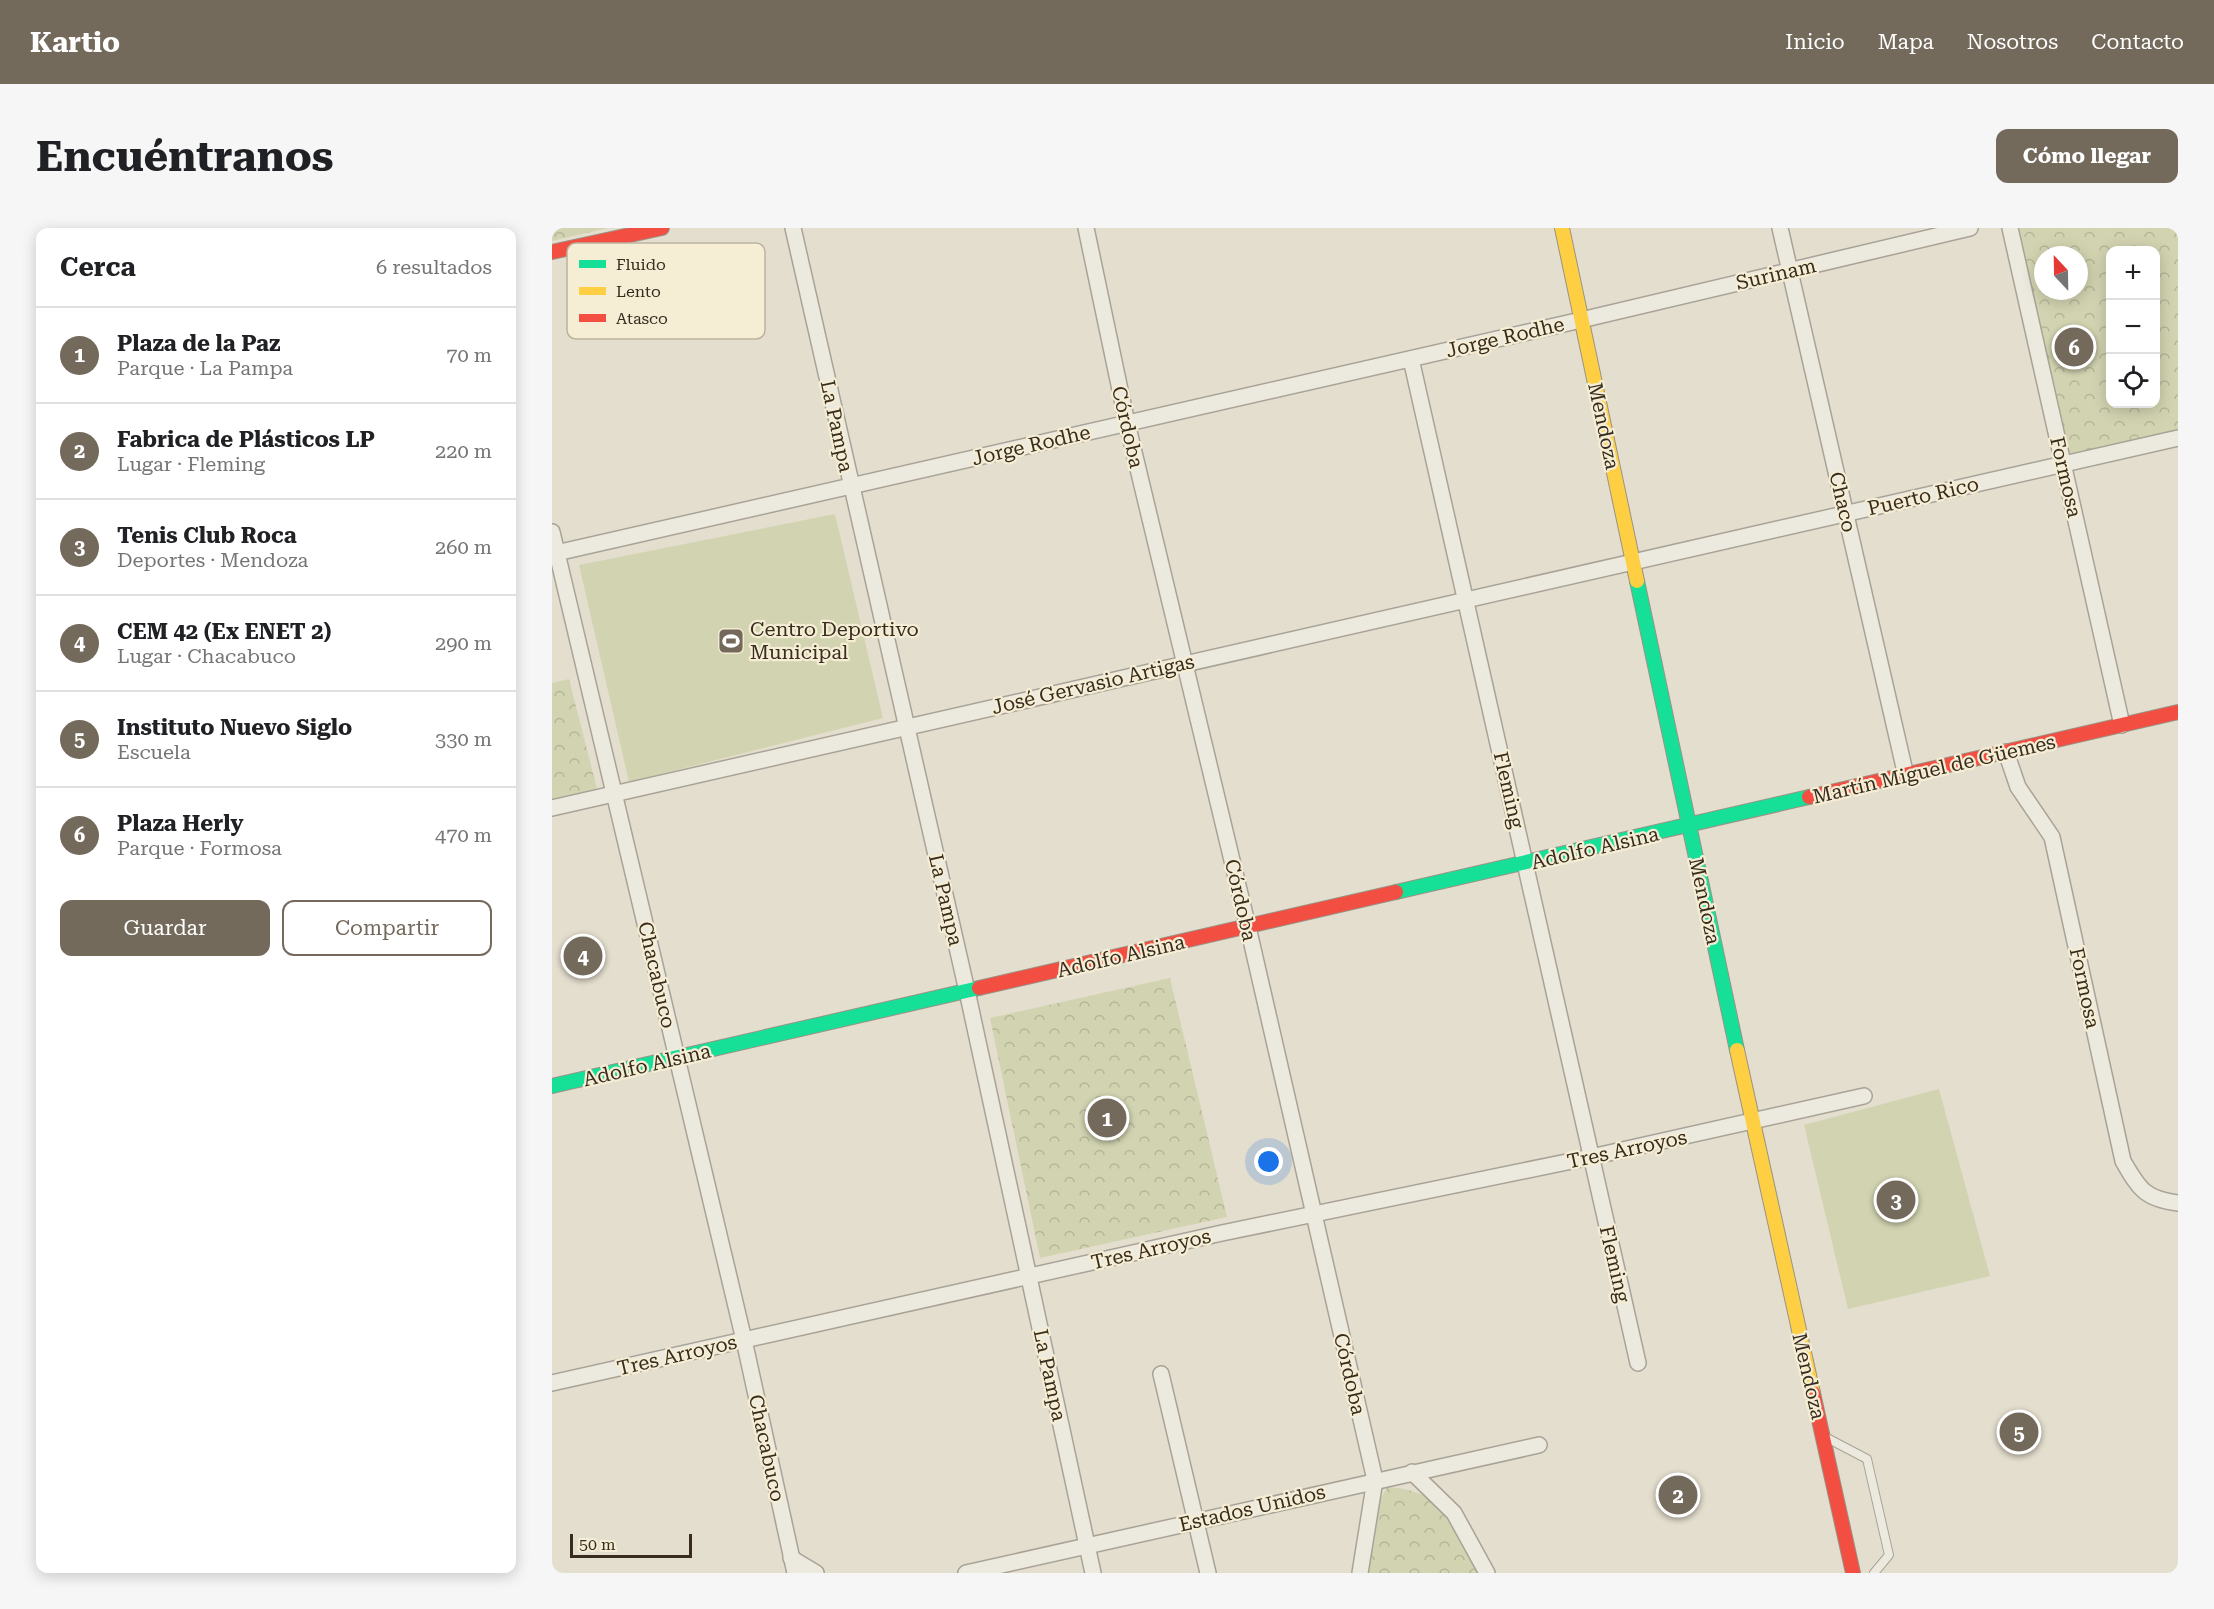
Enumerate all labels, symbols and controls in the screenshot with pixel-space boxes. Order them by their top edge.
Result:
text: Kartio [30,26,120,59]
text: Inicio [1785,30,1845,54]
text: Mapa [1878,30,1934,54]
text: Nosotros [1967,30,2058,54]
text: Contacto [2091,30,2184,54]
button: Cómo llegar [1996,129,2178,183]
text: Encuéntranos [36,132,334,181]
legend [567,243,765,339]
north arrow [2034,246,2088,300]
map controls [2106,246,2160,408]
button: + [2106,246,2160,300]
text: Cerca [60,252,136,282]
street label: Surinam [1734,253,1818,295]
text: 6 resultados [376,255,492,279]
text: Fluido [616,255,666,274]
text: Lento [616,282,661,301]
button: − [2106,300,2160,354]
text: Atasco [616,309,668,328]
street label: Jorge Rodhe [1443,312,1567,362]
pin: 6 [2054,324,2093,370]
text: Plaza de la Paz [117,331,280,356]
text: 1 [74,343,85,367]
text: 70 m [446,343,492,367]
button: locate [2106,354,2160,408]
text: Parque · La Pampa [117,356,293,380]
street label: La Pampa [816,378,859,474]
street label: Mendoza [1583,380,1625,472]
street label: Córdoba [1107,384,1149,470]
street label: Jorge Rodhe [969,420,1093,470]
text: Fabrica de Plásticos LP [117,427,375,452]
street label: Formosa [2045,434,2087,520]
text: 2 [74,439,85,463]
text: 220 m [435,439,492,463]
text: Lugar · Fleming [117,452,265,476]
street label: Chaco [1824,469,1862,535]
street label: Puerto Rico [1865,472,1981,520]
text: Tenis Club Roca [117,523,297,548]
text: 3 [74,535,85,559]
text: 260 m [435,535,492,559]
text: Deportes · Mendoza [117,548,308,572]
place label: Centro Deportivo Municipal [750,617,919,664]
text: CEM 42 (Ex ENET 2) [117,619,331,644]
sports icon: Centro Deportivo Municipal [716,626,746,656]
text: 4 [74,631,85,655]
text: 290 m [435,631,492,655]
text: Lugar · Chacabuco [117,644,296,668]
street label: José Gervasio Artigas [989,649,1197,719]
text: Instituto Nuevo Siglo [117,715,352,740]
text: 5 [74,727,85,751]
text: 330 m [435,727,492,751]
street label: Martín Miguel de Güemes [1810,729,2058,809]
text: Escuela [117,740,191,764]
street label: Fleming [1489,749,1530,831]
text: Plaza Herly [117,811,244,836]
street label: Adolfo Alsina [1529,822,1661,874]
text: 6 [74,823,85,847]
text: 470 m [435,823,492,847]
text: Parque · Formosa [117,836,282,860]
street label: La Pampa [924,852,968,948]
street label: Mendoza [1684,855,1726,947]
street label: Córdoba [1220,857,1262,943]
button: Guardar [60,900,270,956]
button: Compartir [282,900,492,956]
street label: Chacabuco [633,919,681,1031]
street label: Adolfo Alsina [1055,930,1187,982]
pin: 4 [564,934,603,978]
street label: Formosa [2065,945,2105,1031]
street label: Adolfo Alsina [581,1039,713,1091]
pin: 1 [1088,1096,1126,1140]
street label: Tres Arroyos [1565,1125,1689,1173]
your location [1254,1147,1283,1176]
pin: 3 [1876,1178,1916,1222]
street label: Fleming [1595,1223,1636,1305]
street label: Tres Arroyos [1089,1224,1213,1274]
street label: La Pampa [1029,1327,1072,1423]
street label: Tres Arroyos [615,1330,739,1380]
street label: Mendoza [1787,1330,1831,1422]
street label: Córdoba [1329,1331,1371,1417]
street label: Chacabuco [744,1392,790,1504]
pin: 5 [2000,1410,2038,1454]
pin: 2 [1658,1472,1698,1518]
street label: Estados Unidos [1176,1479,1328,1537]
scale bar [570,1531,692,1558]
text: 50 m [579,1535,616,1554]

